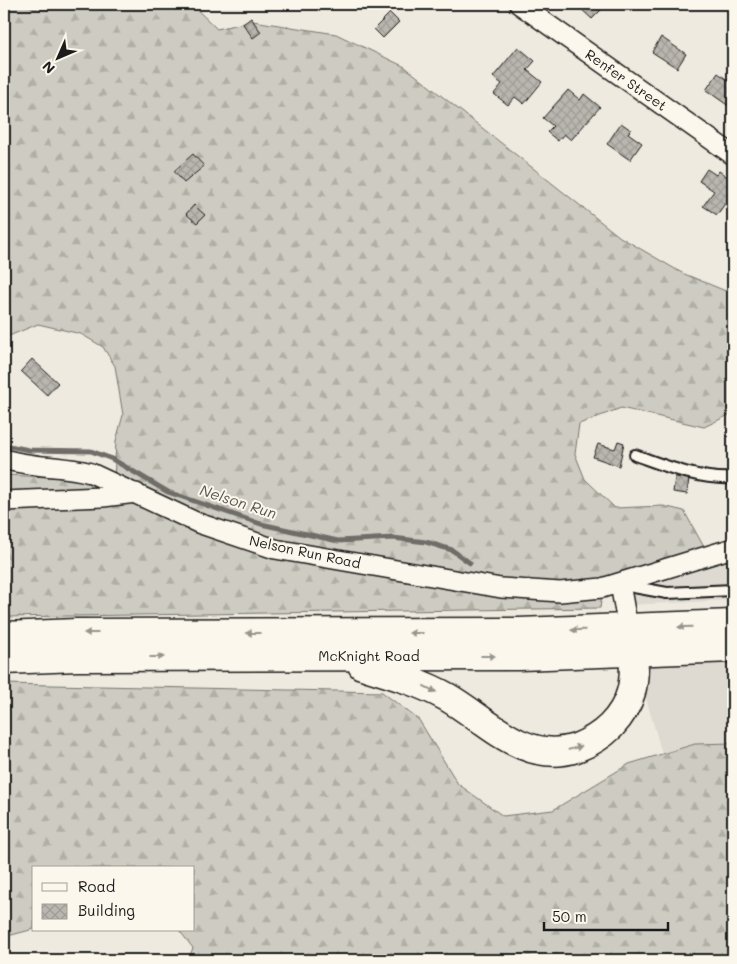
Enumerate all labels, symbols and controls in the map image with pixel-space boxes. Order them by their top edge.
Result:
north arrow [32,32,82,82]
street label: Renfer Street [582,44,671,115]
text: N [38,57,59,78]
water label: Nelson Run [197,479,279,523]
street label: Nelson Run Road [248,530,363,573]
one-way arrow [676,624,692,632]
one-way arrow [570,627,586,635]
one-way arrow [82,629,98,637]
one-way arrow [245,629,261,637]
one-way arrow [407,629,423,637]
street label: McKnight Road [318,646,420,665]
one-way arrow [480,652,496,660]
one-way arrow [150,653,166,661]
one-way arrow [423,685,437,693]
one-way arrow [568,743,583,751]
legend [32,866,195,932]
text: Road [78,876,115,896]
scale bar [544,899,668,931]
text: Building [78,900,135,920]
text: 50 m [552,906,587,926]

